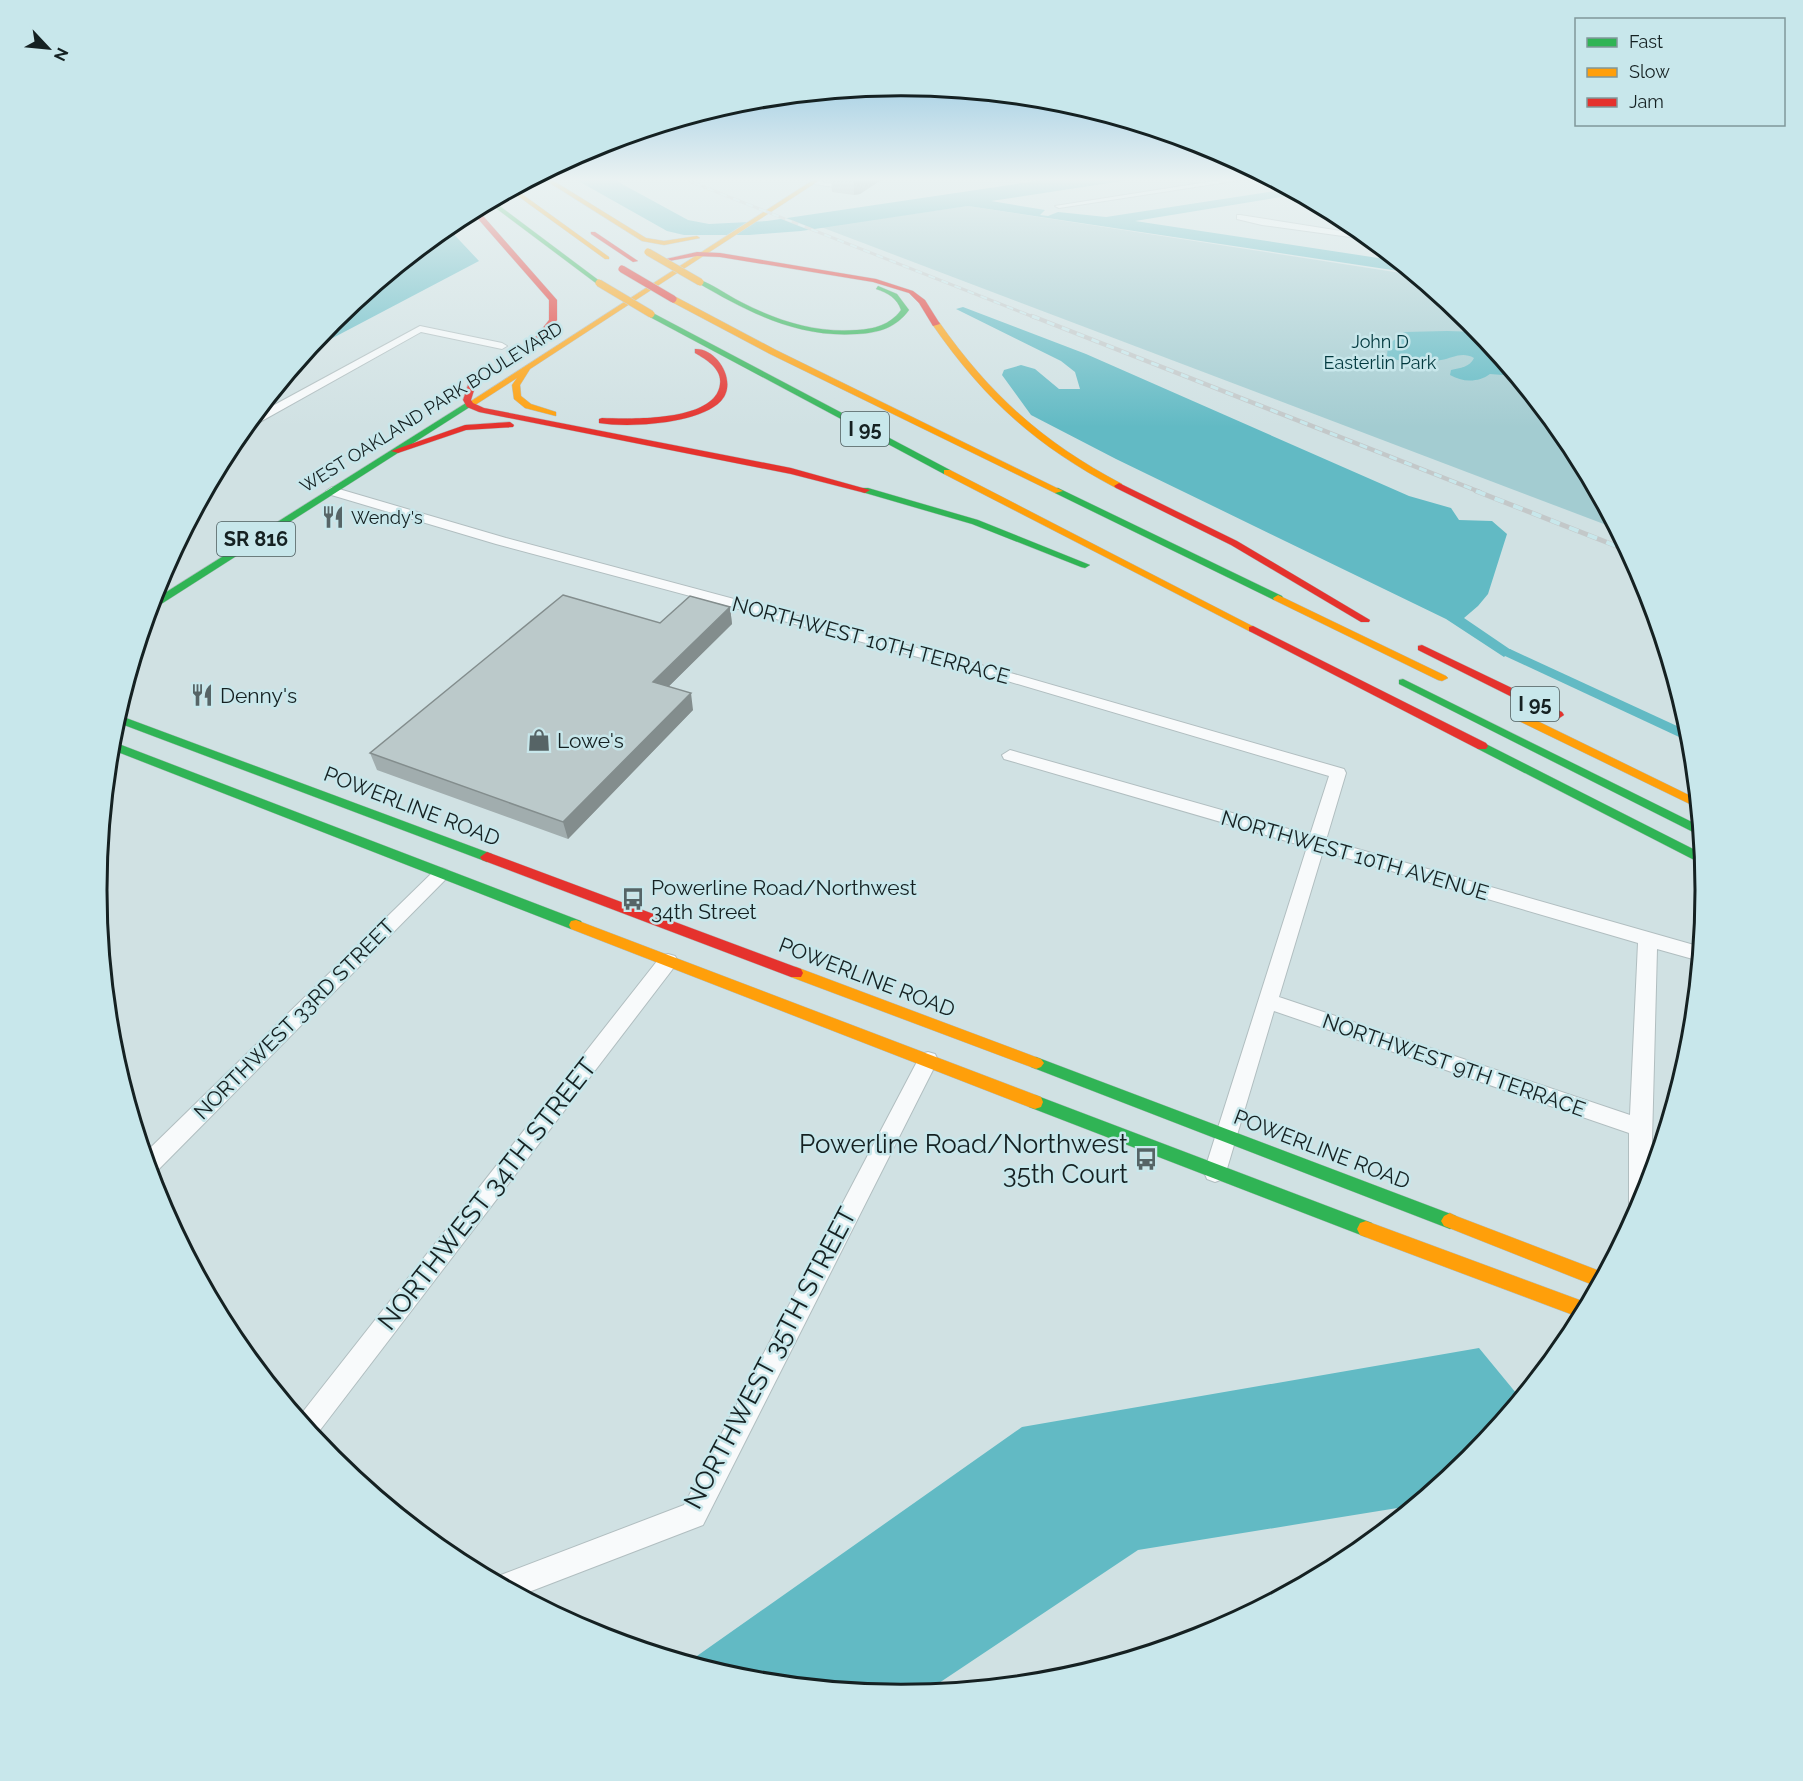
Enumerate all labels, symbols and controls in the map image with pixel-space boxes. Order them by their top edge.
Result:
north arrow [18,18,78,78]
legend [1575,18,1785,126]
text: Fast [1629,31,1663,52]
text: N [50,45,72,64]
text: Slow [1629,61,1670,82]
text: Jam [1629,91,1664,112]
street label: WEST OAKLAND PARK BOULEVARD [296,317,566,497]
park label: John D Easterlin Park [1324,331,1437,373]
road number: I 95 [841,412,889,446]
restaurant icon: Wendy's [320,504,346,530]
place label: Wendy's [351,507,423,528]
road number: SR 816 [217,522,295,556]
street label: NORTHWEST 10TH TERRACE [730,591,1012,689]
restaurant icon: Denny's [189,682,215,708]
place label: Denny's [220,683,297,708]
road number: I 95 [1511,687,1559,721]
shop icon: Lowe's [526,727,552,753]
place label: Lowe's [557,728,624,753]
street label: POWERLINE ROAD [320,761,504,851]
street label: NORTHWEST 10TH AVENUE [1218,805,1492,905]
place label: Powerline Road/Northwest 34th Street [651,875,917,924]
bus stop icon: Powerline Road/Northwest 34th Street [620,886,646,912]
street label: NORTHWEST 33RD STREET [189,914,399,1124]
street label: POWERLINE ROAD [775,932,959,1022]
street label: NORTHWEST 9TH TERRACE [1319,1008,1589,1122]
street label: NORTHWEST 34TH STREET [372,1052,602,1336]
street label: POWERLINE ROAD [1230,1104,1414,1194]
place label: Powerline Road/Northwest 35th Court [799,1129,1128,1189]
bus stop icon: Powerline Road/Northwest 35th Court [1133,1146,1159,1172]
street label: NORTHWEST 35TH STREET [678,1202,862,1514]

